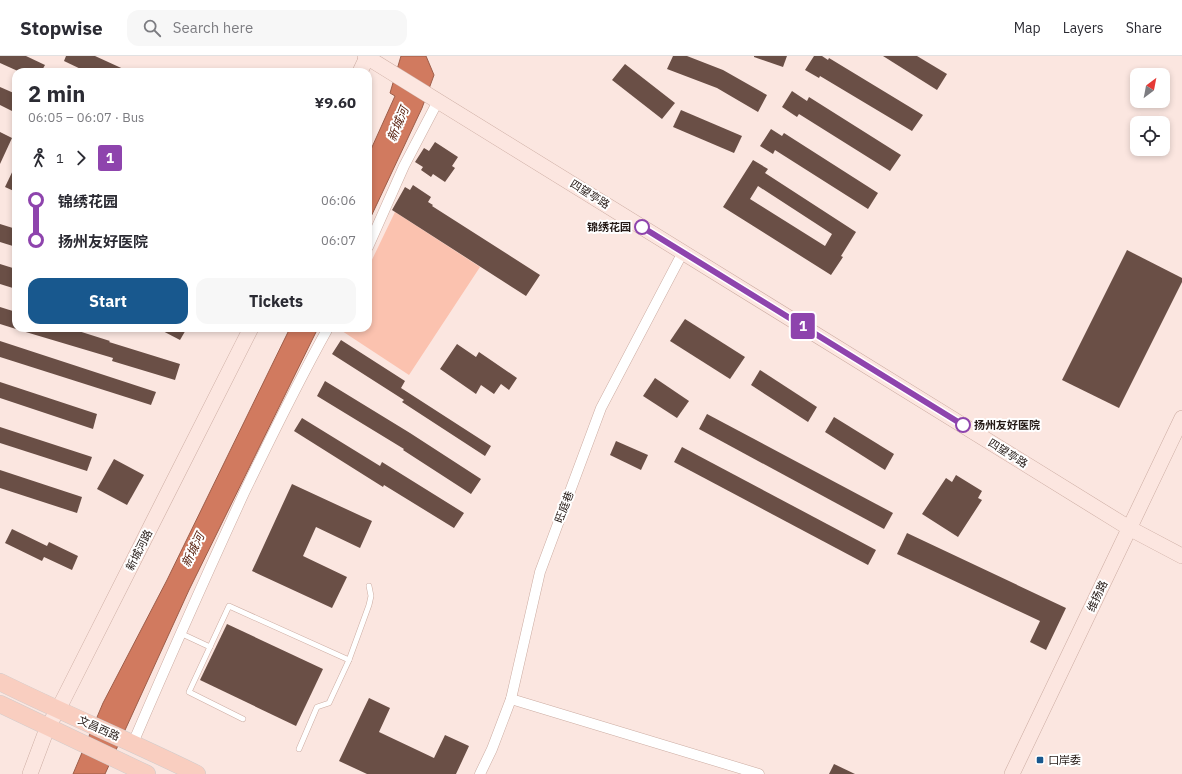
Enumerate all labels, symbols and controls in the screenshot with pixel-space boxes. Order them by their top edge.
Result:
search box [127,10,407,46]
text: Stopwise [20,16,103,40]
icon: search [141,17,163,39]
text: Search here [173,18,253,37]
text: Map [1014,19,1041,37]
text: Layers [1063,19,1104,37]
text: Share [1126,19,1162,37]
north arrow [1130,68,1170,108]
map controls [1130,68,1170,156]
text: 2 min [28,79,85,108]
text: ¥9.60 [315,93,356,112]
water label: 新城河 [384,102,412,143]
text: 06:05 – 06:07 · Bus [28,109,144,126]
button: locate [1130,116,1170,156]
icon: walk [28,147,50,169]
icon: forward [70,147,92,169]
text: 1 [106,149,114,167]
text: 1 [56,150,64,167]
street label: 四望亭路 [568,176,612,212]
text: 锦绣花园 [58,192,118,211]
text: 06:06 [321,192,356,209]
marker: 锦绣花园 [634,219,650,235]
place label: 锦绣花园 [587,220,631,234]
text: 扬州友好医院 [58,232,148,251]
text: 06:07 [321,232,356,249]
button: Start [28,278,188,324]
button: Tickets [196,278,356,324]
line badge: 1 [790,313,816,339]
text: 1 [799,317,807,335]
marker: 扬州友好医院 [955,417,971,433]
place label: 扬州友好医院 [974,418,1040,432]
street label: 四望亭路 [986,435,1030,471]
street label: 旺庭巷 [552,489,576,525]
street label: 新城河路 [123,527,155,573]
water label: 新城河 [178,529,208,569]
street label: 维扬路 [1084,578,1110,614]
street label: 文昌西路 [76,713,122,743]
place label: 口岸委 [1048,753,1081,767]
marker: 口岸委 [1035,755,1045,765]

